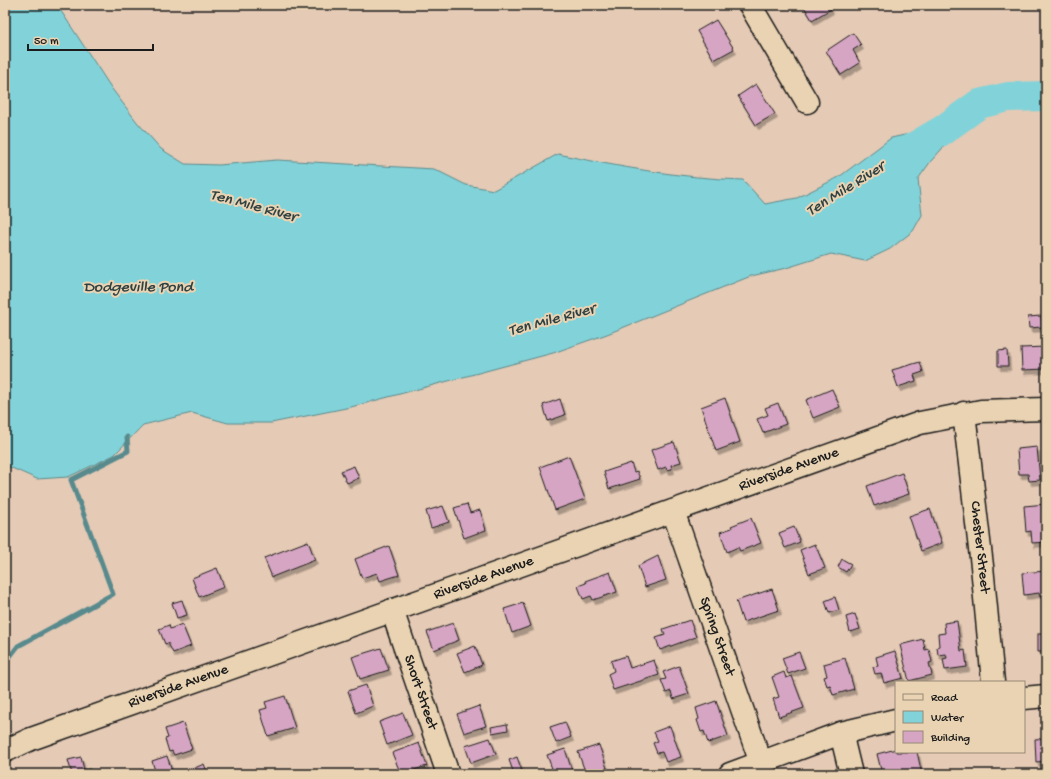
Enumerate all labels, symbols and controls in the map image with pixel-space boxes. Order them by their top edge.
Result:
scale bar [28,26,153,52]
text: 50 m [34,35,59,49]
water label: Ten Mile River [803,157,892,222]
water label: Ten Mile River [208,186,302,229]
water label: Dodgeville Pond [83,279,194,298]
water label: Ten Mile River [507,299,601,342]
street label: Riverside Avenue [736,443,842,496]
street label: Chester Street [965,500,994,596]
street label: Riverside Avenue [431,552,536,604]
street label: Spring Street [695,595,740,680]
street label: Short Street [399,653,442,734]
street label: Riverside Avenue [126,661,231,713]
legend [895,681,1025,753]
text: Road [931,692,958,706]
text: Water [931,712,965,726]
text: Building [930,732,970,746]

